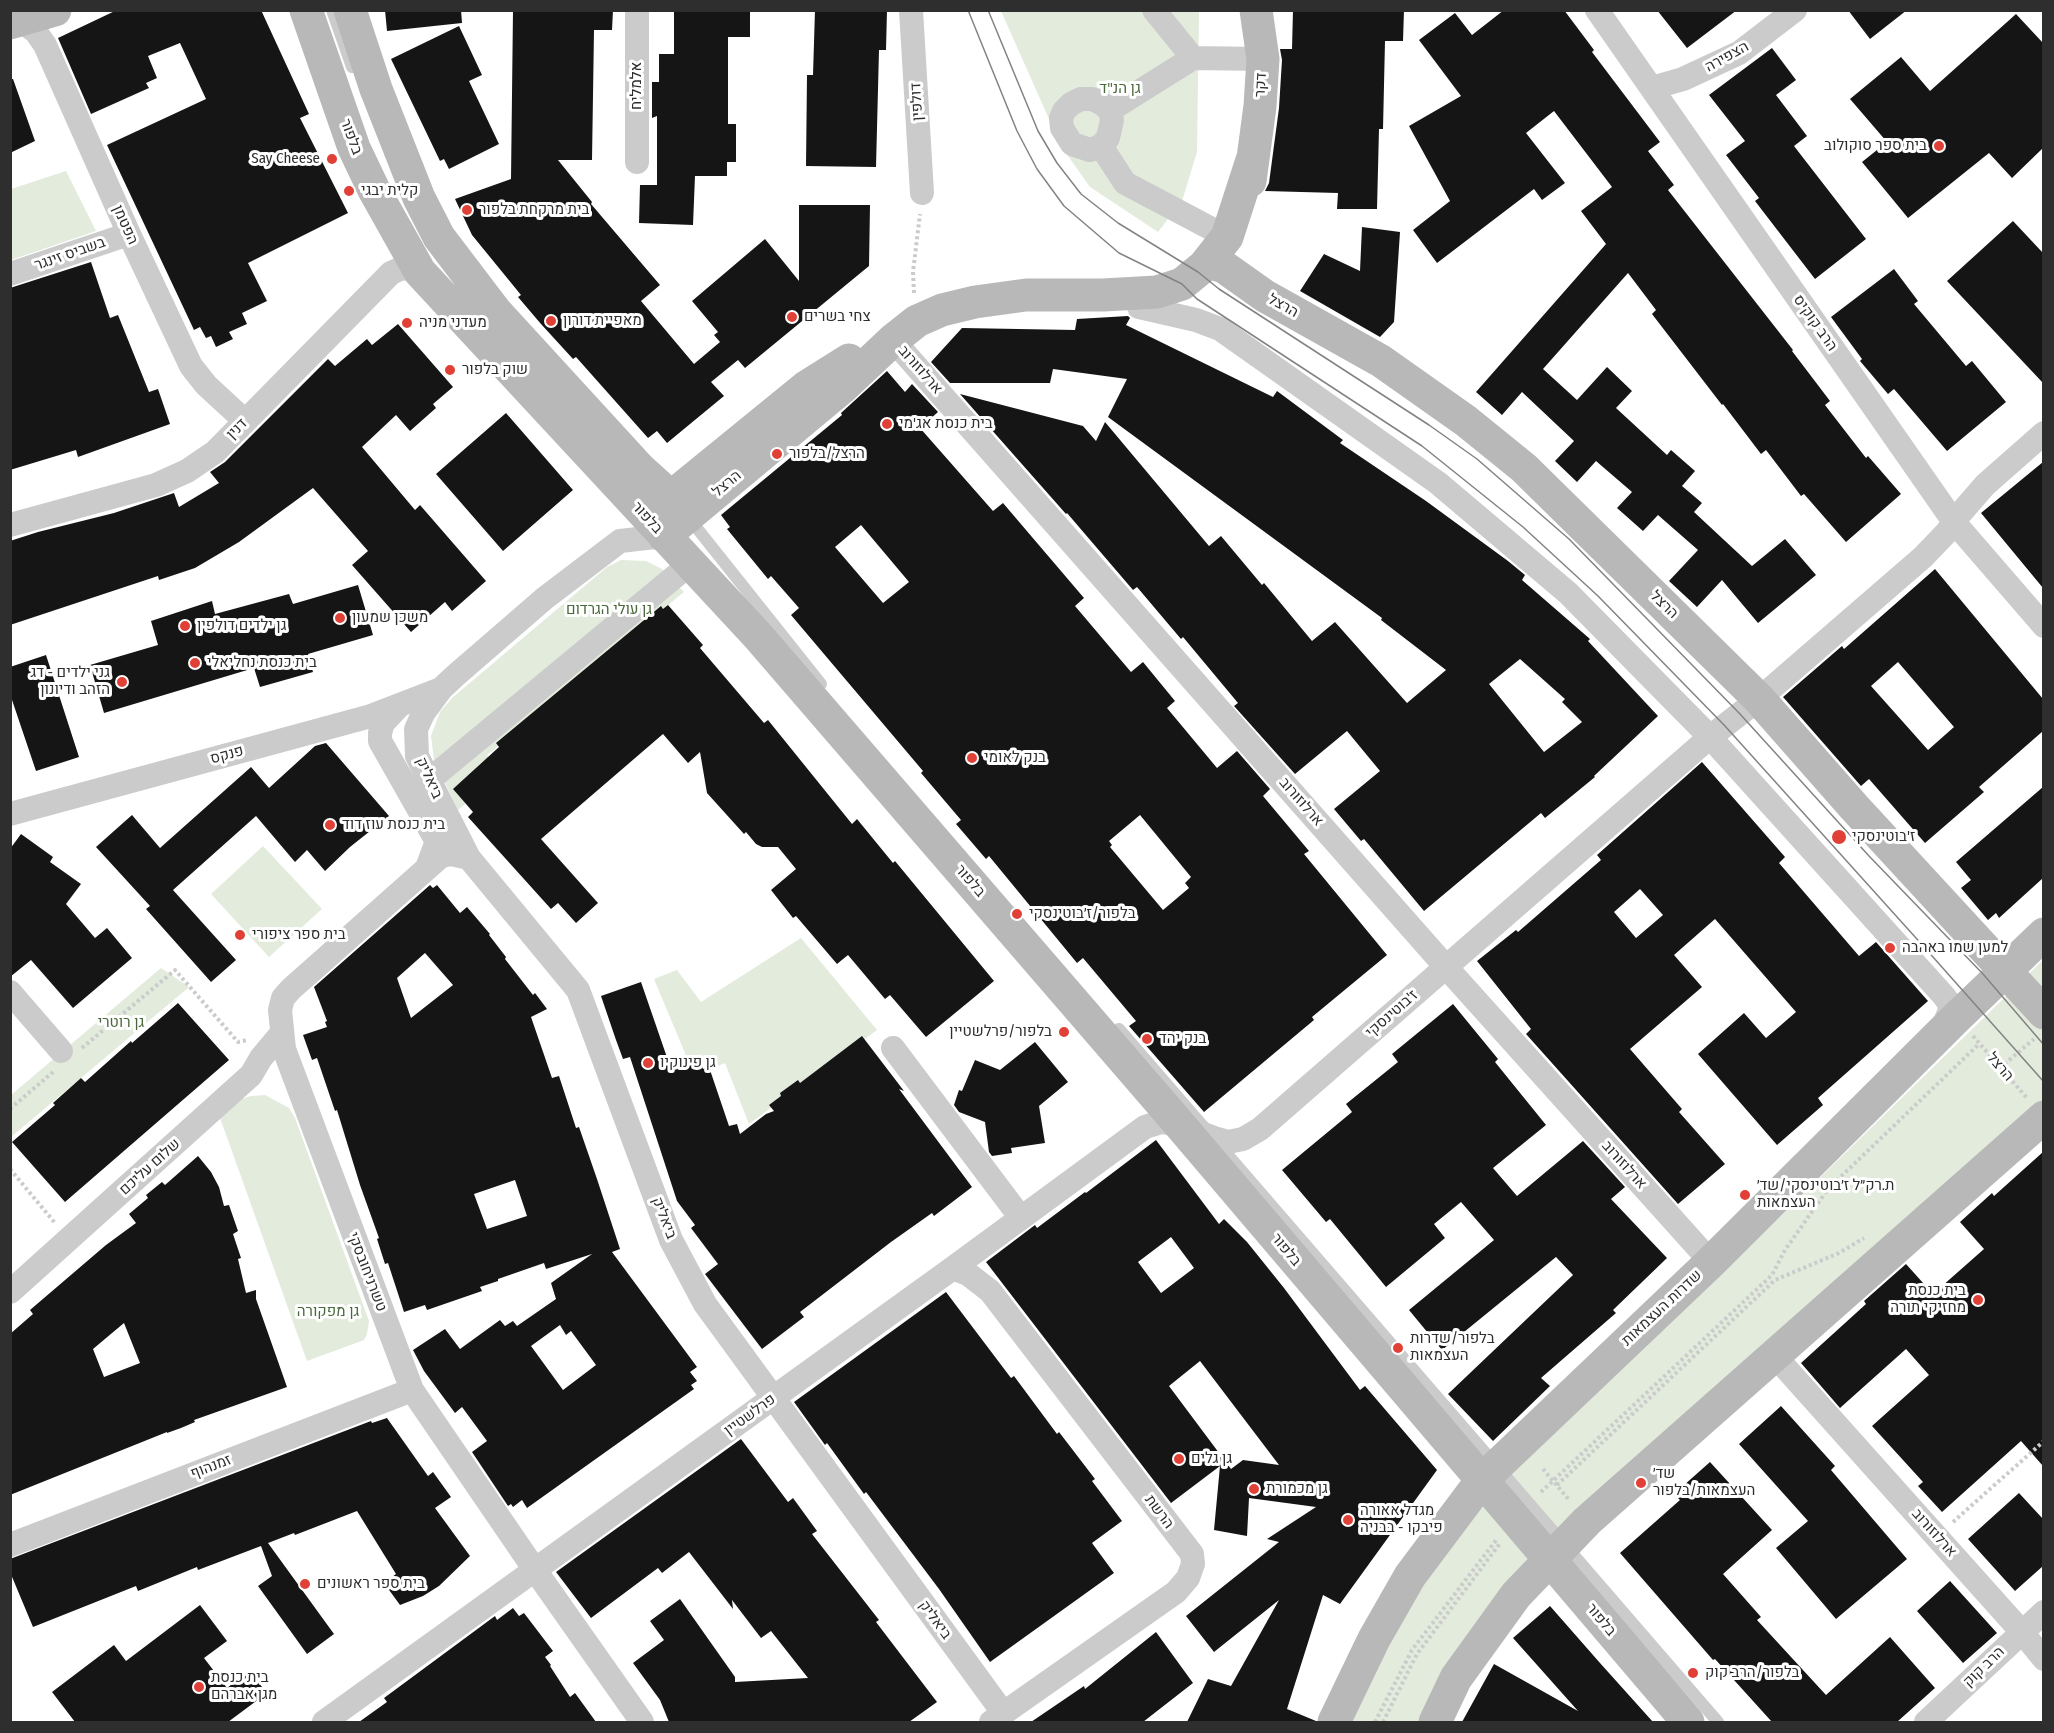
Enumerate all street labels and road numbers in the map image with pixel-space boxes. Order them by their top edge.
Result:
street label: הצפירה [1702,38,1752,76]
street label: אלמליח [628,62,646,110]
street label: דקר [1251,72,1271,98]
street label: דולפין [907,82,927,122]
street label: בלפור [336,117,366,157]
street label: הפטמן [108,202,142,248]
street label: בשביס זינגר [32,233,108,275]
street label: הרצל [1265,290,1301,322]
street label: הרב קוקיס [1789,291,1841,355]
street label: ארלוזורוב [894,342,946,398]
street label: דנין [223,415,251,443]
street label: הרצל [709,467,745,501]
street label: בלפור [628,498,666,538]
street label: הרצל [1646,587,1682,623]
street label: פנקס [208,742,246,768]
street label: ביאליק [412,754,446,802]
street label: ארלוזורוב [1275,774,1327,830]
street label: בלפור [951,861,989,901]
street label: ז'בוטינסקי [1362,986,1422,1042]
street label: הרצל [1983,1049,2017,1085]
street label: שלום עליכם [116,1135,184,1199]
street label: ארלוזורוב [1598,1137,1650,1193]
street label: ביאליק [648,1194,680,1242]
street label: טשרניחובסקי [344,1230,390,1314]
street label: בלפור [1267,1230,1305,1270]
street label: שדרות העצמאות [1618,1266,1706,1350]
street label: פרלשטיין [721,1390,779,1440]
street label: זמנהוף [188,1451,234,1483]
street label: הרשת [1141,1492,1177,1532]
street label: ארלוזורוב [1908,1505,1960,1561]
street label: ביאליק [915,1597,955,1643]
street label: בלפור [1582,1600,1620,1640]
street label: הרב קוק [1960,1643,2008,1691]

